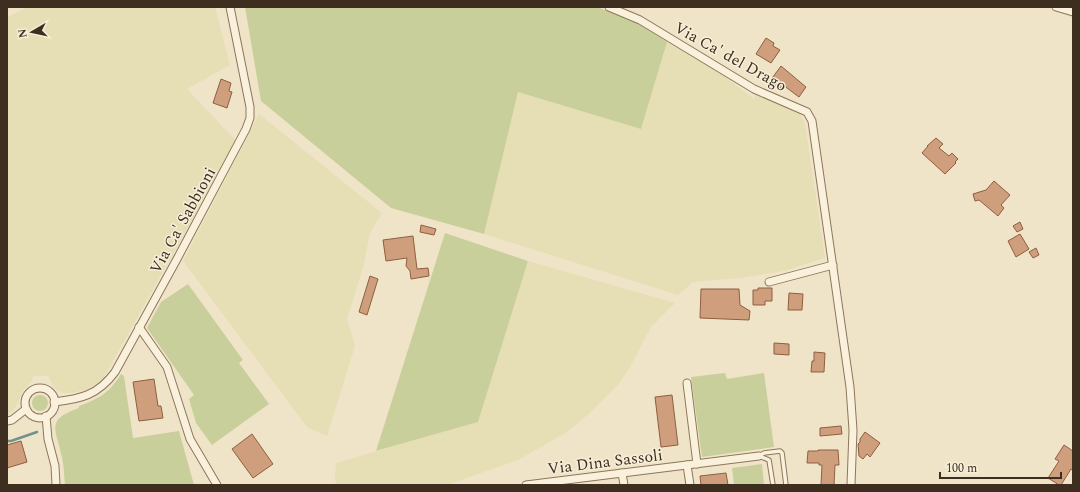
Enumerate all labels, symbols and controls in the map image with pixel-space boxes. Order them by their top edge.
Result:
north arrow [12,12,52,52]
street label: Via Ca' del Drago [670,16,791,98]
text: N [14,28,32,39]
street label: Via Ca' Sabbioni [144,163,222,278]
street label: Via Dina Sassoli [546,443,664,481]
scale bar [940,454,1061,480]
text: 100 m [946,459,977,478]

